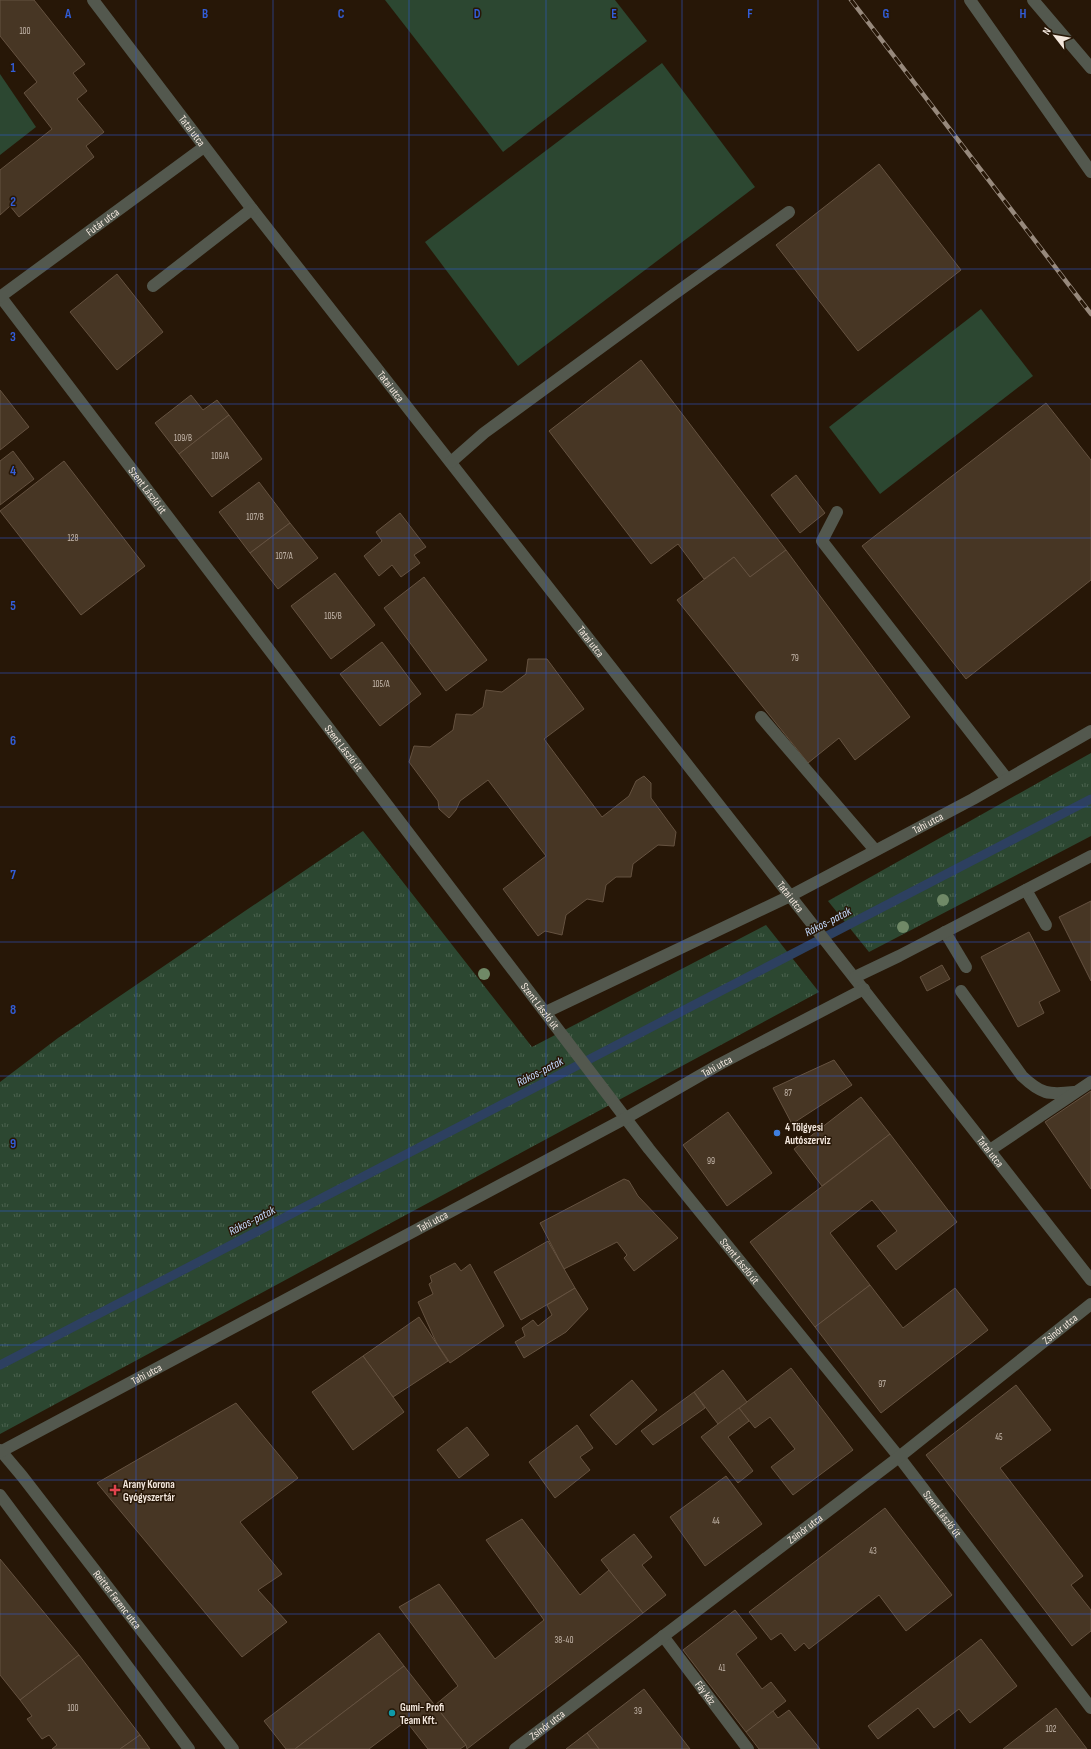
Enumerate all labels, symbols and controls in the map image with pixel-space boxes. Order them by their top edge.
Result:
text: A [64,6,72,22]
text: B [202,6,208,22]
text: C [338,6,345,22]
text: D [474,6,481,22]
text: E [611,6,617,22]
text: F [747,6,753,22]
text: G [883,6,890,22]
text: H [1020,6,1027,22]
north arrow [1035,16,1075,56]
text: N [1040,25,1054,37]
house number: 100 [19,26,31,37]
text: 1 [10,60,16,76]
street label: Tatai utca [176,112,208,149]
text: 2 [10,194,16,210]
street label: Futár utca [83,205,121,238]
text: 3 [10,329,16,345]
street label: Tatai utca [375,368,407,405]
house number: 109/B [174,433,192,444]
house number: 109/A [211,451,229,462]
text: 4 [10,463,16,479]
street label: Szent László út [126,464,170,517]
house number: 107/B [246,512,264,523]
house number: 128 [68,533,79,544]
house number: 107/A [275,551,293,562]
text: 5 [10,598,16,614]
house number: 105/B [324,611,342,622]
street label: Tatai utca [575,623,607,660]
house number: 79 [791,653,799,664]
house number: 105/A [372,679,390,690]
street label: Szent László út [322,722,366,774]
text: 6 [10,733,16,749]
street label: Tahi utca [910,810,945,836]
text: 7 [10,867,16,883]
street label: Tatai utca [774,878,807,915]
water label: Rákos-patak [802,904,854,940]
street label: Szent László út [518,980,562,1032]
text: 8 [10,1002,16,1018]
street label: Tahi utca [699,1052,734,1080]
water label: Rákos-patak [514,1054,566,1090]
house number: 87 [784,1088,792,1099]
place label: 4 Tölgyesi Autószerviz [784,1121,832,1147]
marker: 4 Tölgyesi Autószerviz [772,1128,782,1138]
street label: Tatai utca [974,1134,1007,1170]
text: 9 [10,1136,16,1152]
house number: 99 [707,1156,715,1167]
water label: Rákos-patak [226,1203,278,1239]
street label: Tahi utca [415,1208,450,1235]
street label: Szent László út [717,1235,763,1287]
street label: Zsinór utca [1040,1311,1080,1347]
street label: Tahi utca [129,1360,164,1387]
house number: 97 [878,1379,886,1390]
house number: 45 [995,1432,1003,1443]
place label: Arany Korona Gyógyszertár [122,1478,176,1504]
marker: Arany Korona Gyógyszertár [110,1485,120,1495]
street label: Szent László út [920,1488,965,1540]
street label: Zsinór utca [784,1511,825,1546]
house number: 44 [712,1516,720,1527]
house number: 43 [869,1546,877,1557]
street label: Reitter Ferenc utca [91,1567,144,1631]
house number: 38-40 [555,1635,573,1646]
house number: 41 [719,1663,726,1674]
street label: Fáy köz [692,1678,719,1707]
place label: Gumi- Profi Team Kft. [400,1701,444,1727]
house number: 100 [67,1703,79,1714]
house number: 39 [634,1706,642,1717]
street label: Zsinór utca [527,1707,567,1742]
marker: Gumi- Profi Team Kft. [387,1708,397,1718]
house number: 102 [1046,1724,1057,1735]

